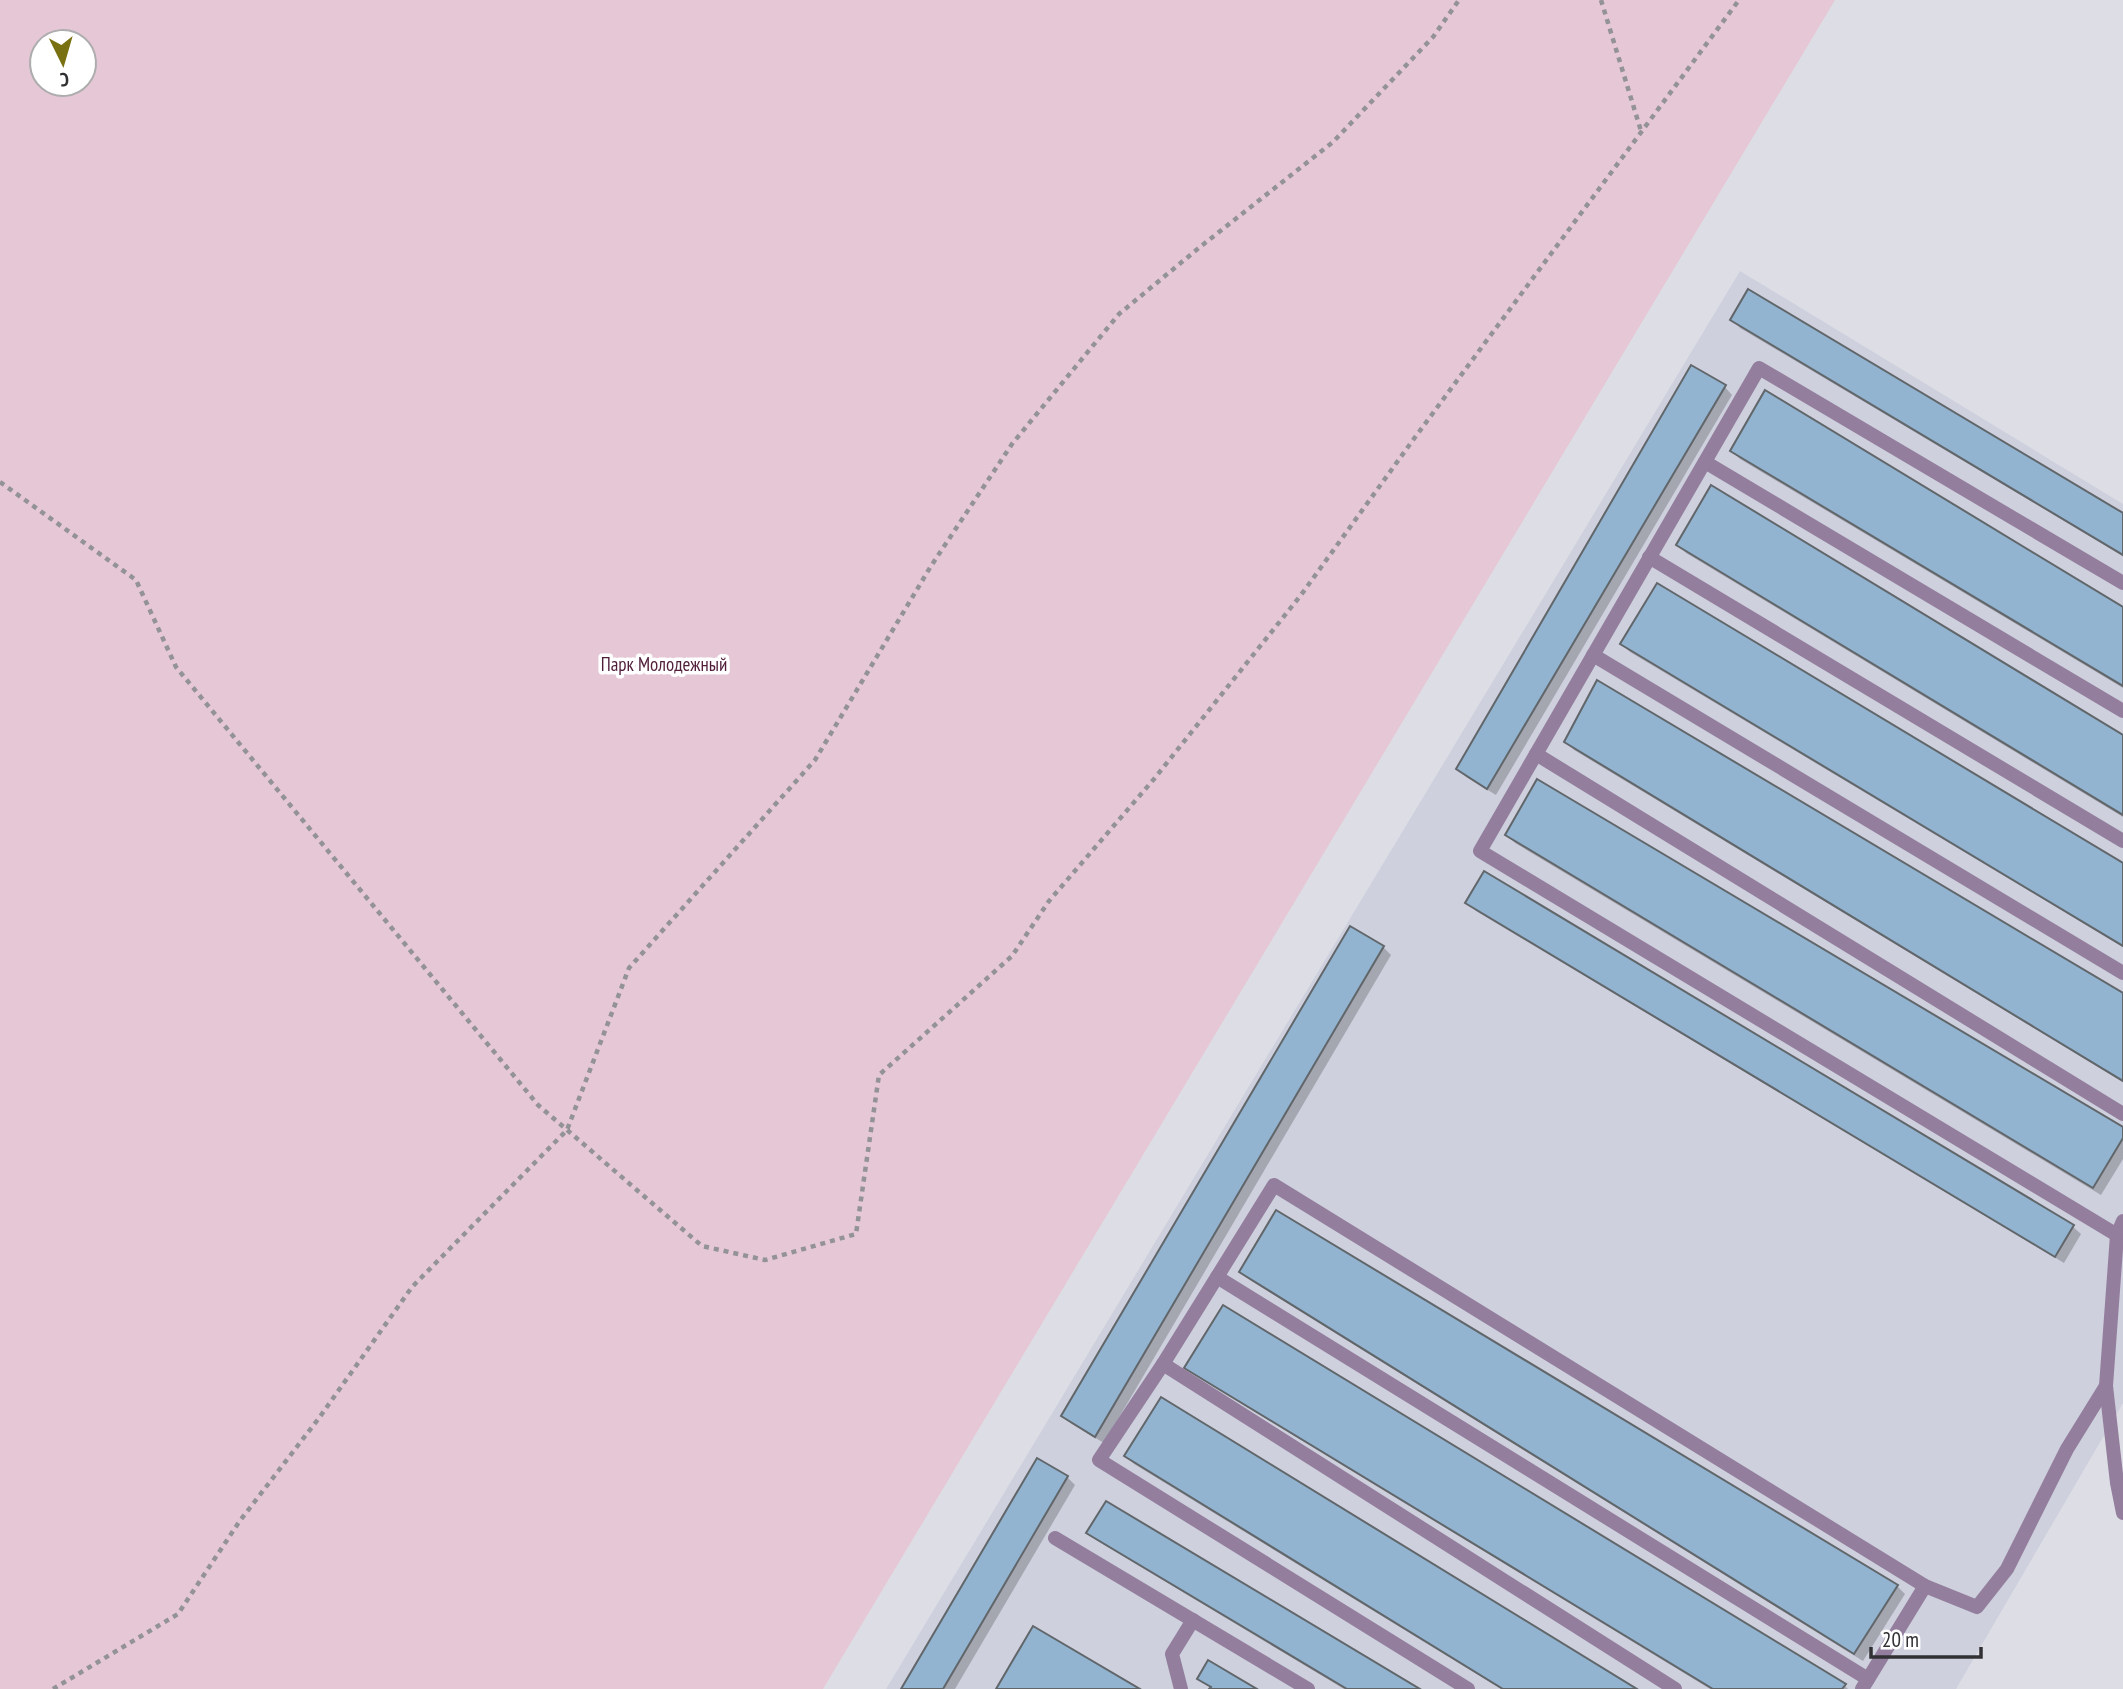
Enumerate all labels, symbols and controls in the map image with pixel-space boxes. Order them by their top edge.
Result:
north arrow [28,28,98,98]
text: С [59,68,70,92]
park label: Парк Молодежный [601,652,727,676]
scale bar [1871,1616,1981,1660]
text: 20 m [1882,1626,1919,1653]

